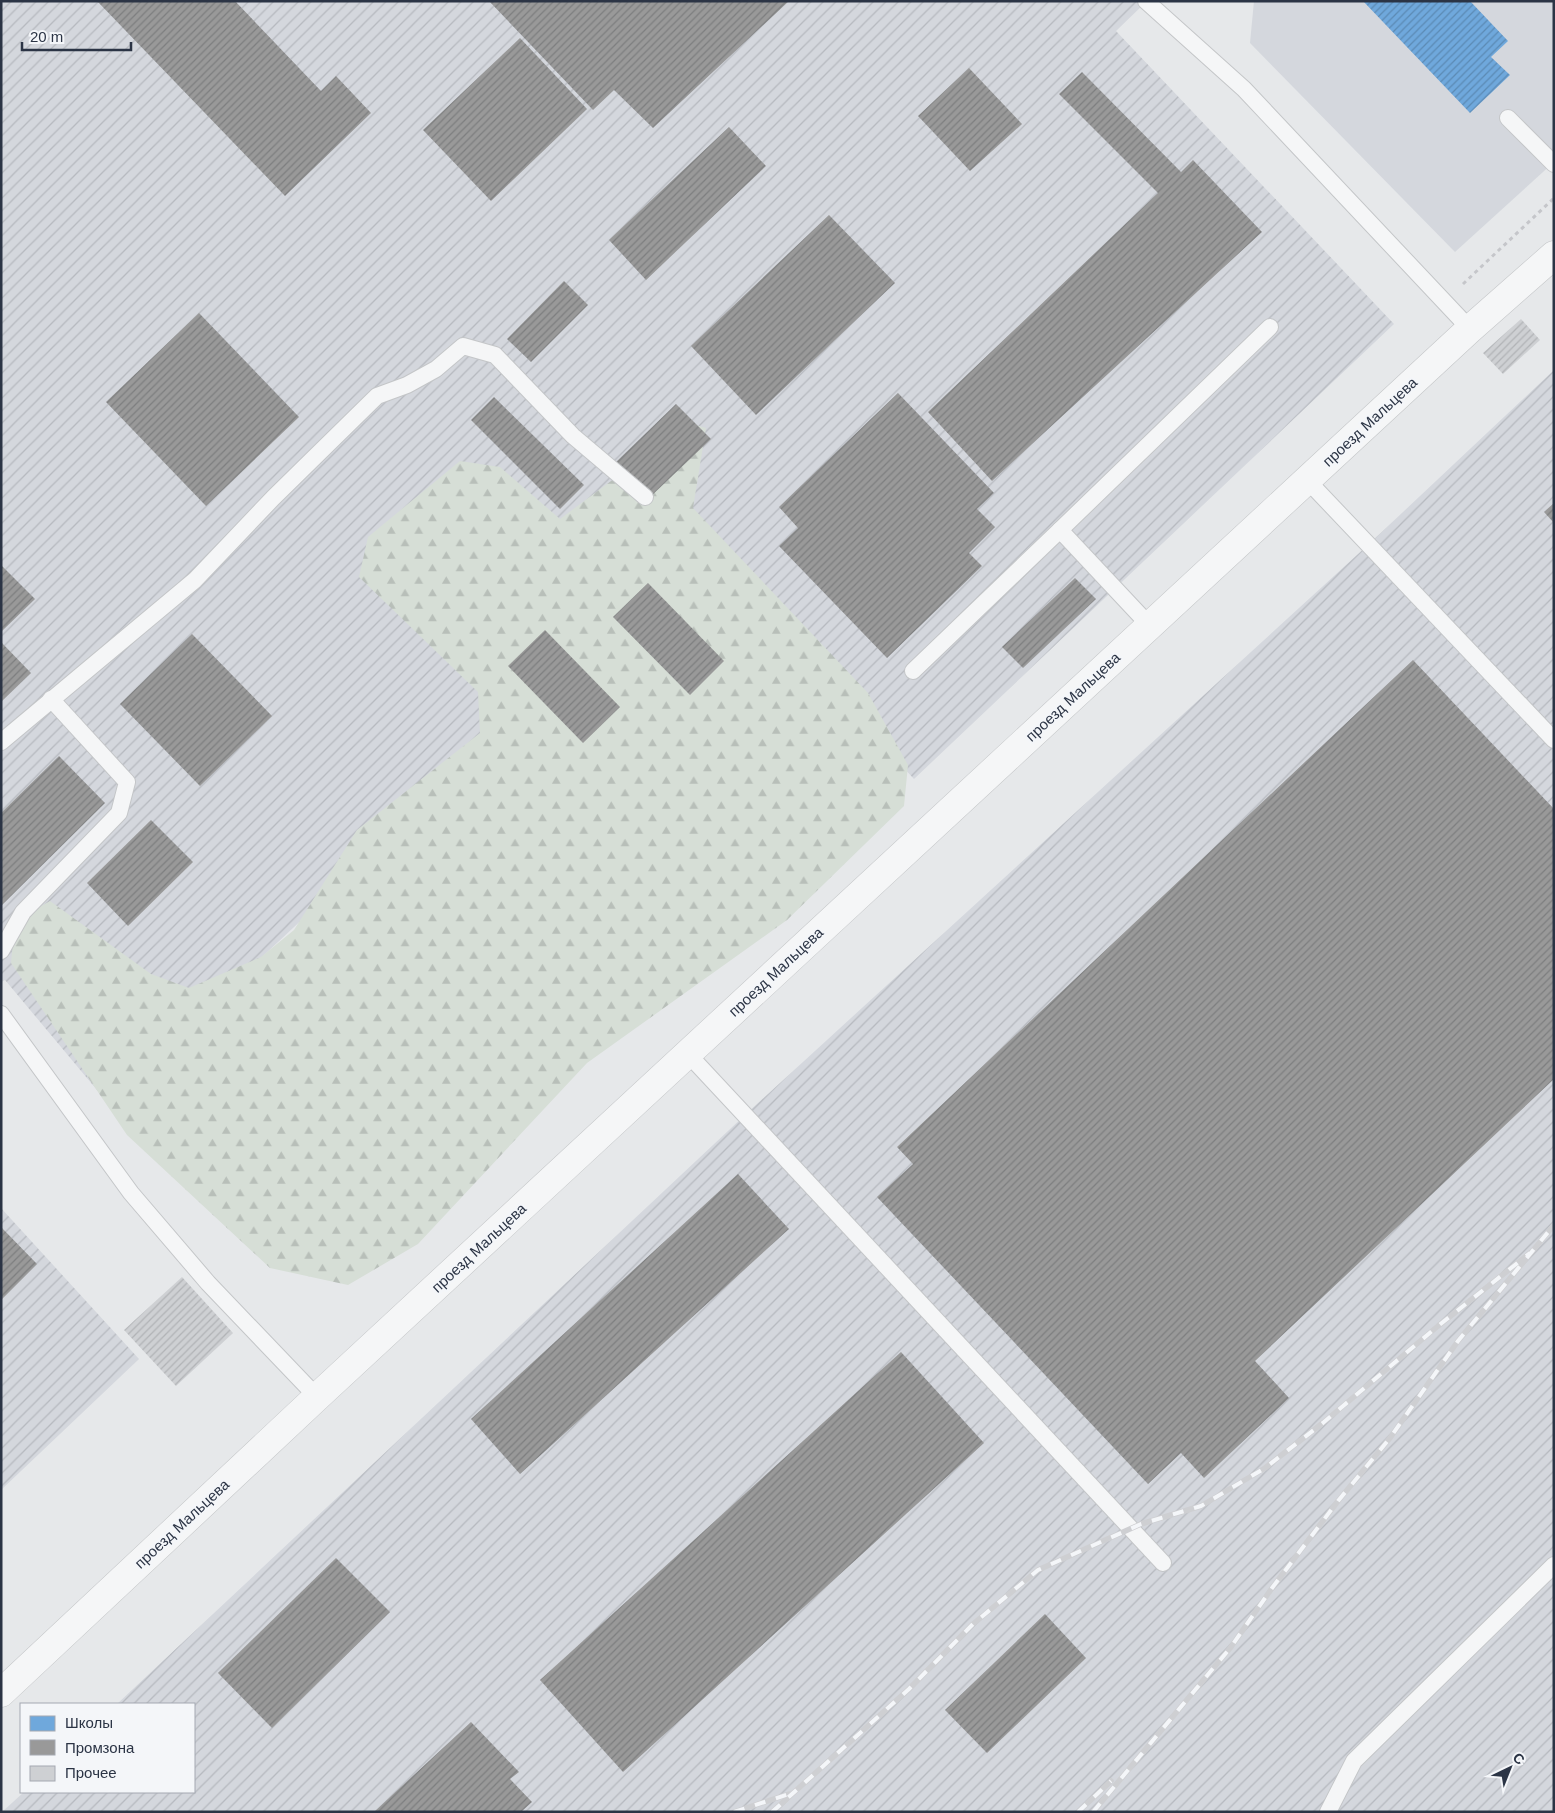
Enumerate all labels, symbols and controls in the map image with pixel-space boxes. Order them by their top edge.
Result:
scale bar [22,20,131,52]
text: 20 m [30,28,63,45]
street label: проезд Мальцева [1319,373,1421,470]
street label: проезд Мальцева [1022,648,1124,745]
street label: проезд Мальцева [725,923,827,1020]
street label: проезд Мальцева [428,1199,530,1296]
street label: проезд Мальцева [131,1475,233,1572]
legend [20,1703,195,1793]
text: Школы [65,1714,113,1731]
text: Промзона [65,1739,135,1756]
north arrow [1485,1743,1535,1793]
text: С [1510,1749,1528,1768]
text: Прочее [65,1764,117,1781]

